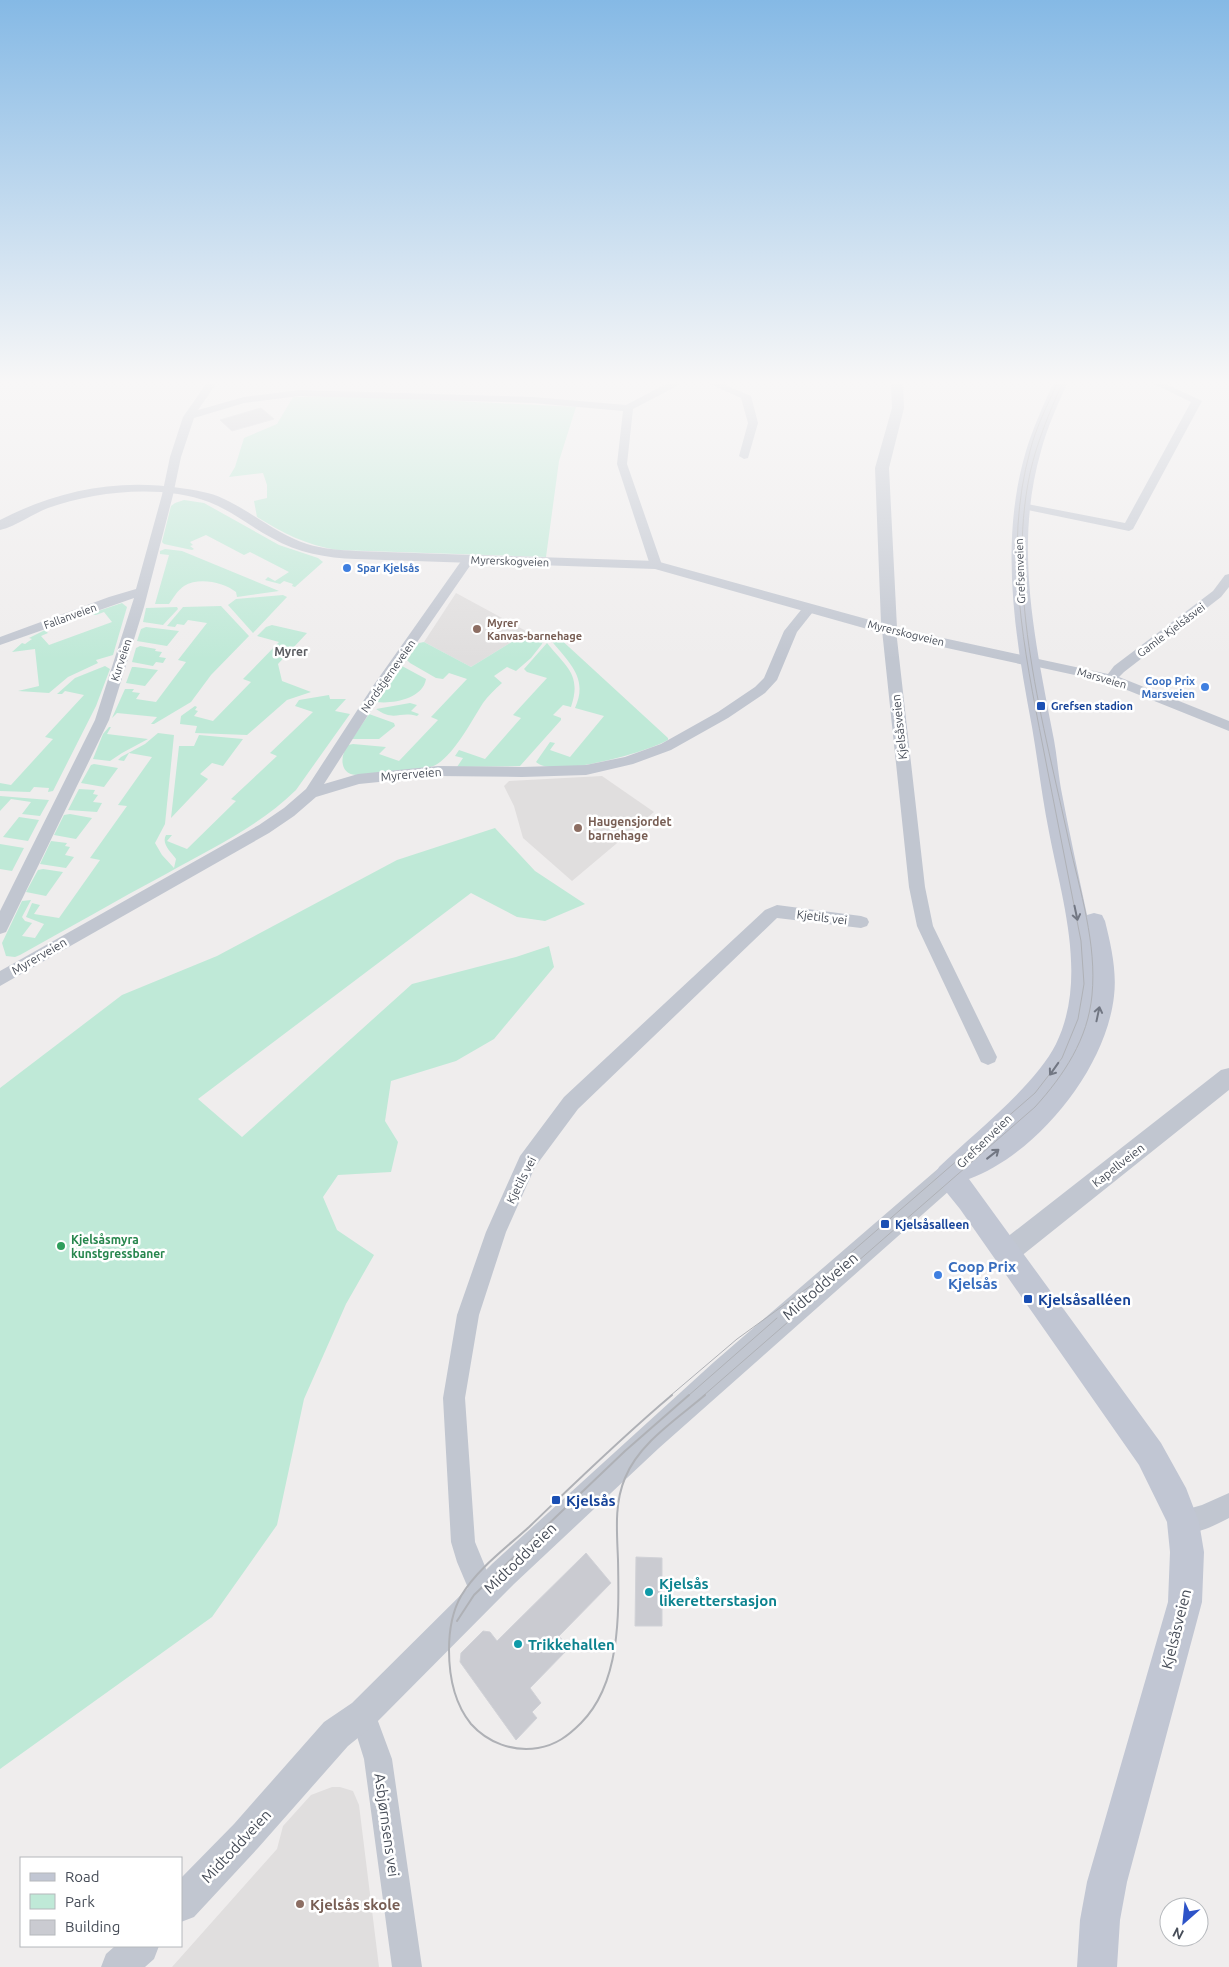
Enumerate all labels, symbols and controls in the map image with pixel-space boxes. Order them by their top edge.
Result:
street label: Grefsenveien [1013,538,1027,604]
street label: Myrerskogveien [471,554,549,568]
marker: Spar Kjelsås [341,562,353,574]
place label: Spar Kjelsås [357,562,419,574]
street label: Fallanveien [42,601,98,631]
street label: Gamle Kjelsåsvei [1135,601,1207,659]
place label: Myrer Kanvas-barnehage [487,617,582,642]
street label: Myrerskogveien [866,618,946,648]
marker: Myrer Kanvas-barnehage [471,623,483,635]
street label: Kurveien [109,637,133,683]
street label: Nordstjerneveien [359,637,417,715]
district label: Myrer [274,645,308,658]
street label: Marsveien [1076,665,1128,691]
place label: Coop Prix Marsveien [1142,675,1195,700]
marker: Coop Prix Marsveien [1199,681,1211,693]
street label: Kjelsåsveien [889,694,909,760]
marker: Grefsen stadion [1035,700,1047,712]
place label: Grefsen stadion [1051,700,1133,712]
street label: Myrerveien [380,765,442,783]
place label: Haugensjordet barnehage [588,815,672,842]
marker: Haugensjordet barnehage [572,822,584,834]
one-way arrow [1072,905,1081,921]
street label: Kjetils vei [796,907,848,927]
street label: Myrerveien [9,935,69,977]
one-way arrow [1094,1006,1104,1022]
one-way arrow [1049,1061,1059,1075]
street label: Grefsenveien [954,1112,1014,1170]
street label: Kapellveien [1089,1141,1147,1189]
one-way arrow [986,1149,999,1160]
street label: Kjetils vei [504,1154,538,1206]
marker: Kjelsåsalleen [879,1218,891,1230]
place label: Kjelsåsalleen [895,1218,969,1231]
place label: Kjelsåsmyra kunstgressbaner [71,1233,165,1260]
marker: Kjelsåsmyra kunstgressbaner [55,1240,67,1252]
street label: Midtoddveien [779,1249,861,1323]
place label: Coop Prix Kjelsås [948,1258,1016,1292]
marker: Coop Prix Kjelsås [932,1269,944,1281]
place label: Kjelsåsalléen [1038,1291,1131,1308]
marker: Kjelsåsalléen [1022,1293,1034,1305]
place label: Kjelsås [566,1492,616,1509]
marker: Kjelsås [550,1494,562,1506]
street label: Midtoddveien [480,1519,560,1597]
place label: Kjelsås likeretterstasjon [659,1575,777,1609]
marker: Kjelsås likeretterstasjon [643,1586,655,1598]
street label: Kjelsåsveien [1158,1587,1194,1671]
place label: Trikkehallen [528,1636,615,1653]
marker: Trikkehallen [512,1638,524,1650]
street label: Asbjørnsens vei [371,1772,403,1878]
street label: Midtoddveien [198,1806,274,1886]
legend [20,1857,182,1947]
text: Road [65,1868,100,1885]
text: Park [65,1893,95,1910]
place label: Kjelsås skole [310,1896,400,1913]
north arrow [1159,1897,1209,1947]
marker: Kjelsås skole [294,1898,306,1910]
text: Building [65,1918,120,1935]
text: N [1170,1924,1186,1943]

